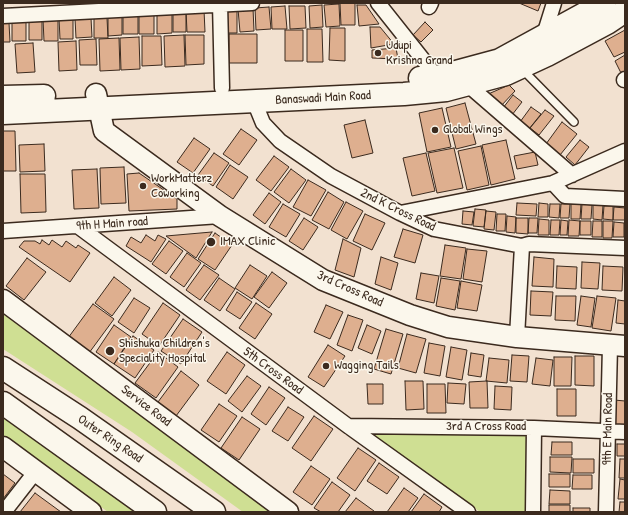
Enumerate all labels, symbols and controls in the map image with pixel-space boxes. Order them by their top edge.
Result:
place label: Udupi Krishna Grand [386,38,452,69]
marker: Udupi Krishna Grand [373,48,383,58]
street label: Banaswadi Main Road [275,88,371,108]
place label: Global Wings [443,122,502,138]
marker: Global Wings [430,125,440,135]
place label: WorkMatterz Coworking [151,171,212,202]
marker: WorkMatterz Coworking [138,181,148,191]
street label: 2nd K Cross Road [358,185,438,235]
street label: 9th H Main road [76,214,148,234]
place label: IMAX Clinic [220,234,275,250]
marker: IMAX Clinic [205,236,217,248]
street label: 3rd Cross Road [315,268,385,310]
place label: Shishuka Children's Speciality Hospital [119,336,210,367]
street label: 5th Cross Road [240,344,306,398]
marker: Shishuka Children's Speciality Hospital [104,345,116,357]
place label: Wagging Tails [334,358,399,374]
marker: Wagging Tails [321,361,331,371]
street label: Service Road [118,382,174,430]
street label: 9th E Main Road [600,393,616,465]
street label: Outer Ring Road [75,412,145,466]
street label: 3rd A Cross Road [446,419,526,435]

